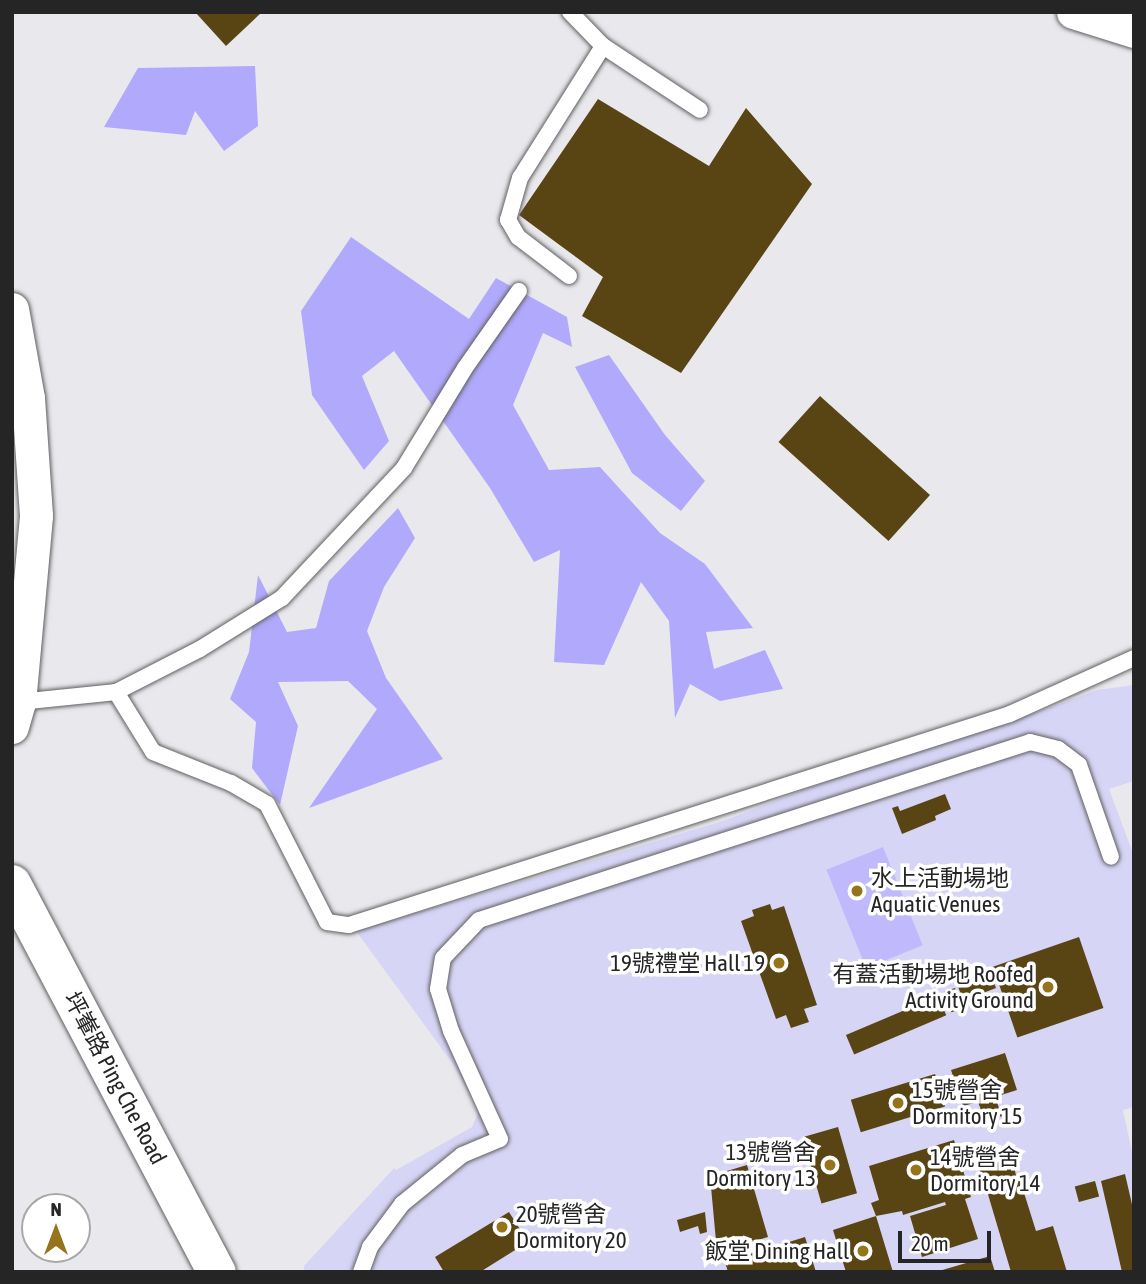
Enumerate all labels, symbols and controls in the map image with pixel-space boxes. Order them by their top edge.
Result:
place label: 水上活動場地 Aquatic Venues [871,864,1009,918]
marker: 水上活動場地 Aquatic Venues [849,883,865,899]
place label: 19號禮堂 Hall 19 [610,949,765,977]
marker: 19號禮堂 Hall 19 [771,955,787,971]
place label: 有蓋活動場地 Roofed Activity Ground [832,960,1034,1014]
marker: 有蓋活動場地 Roofed Activity Ground [1040,979,1056,995]
street label: 坪輋路 Ping Che Road [58,987,172,1169]
place label: 15號營舍 Dormitory 15 [912,1076,1023,1130]
marker: 15號營舍 Dormitory 15 [890,1095,906,1111]
place label: 13號營舍 Dormitory 13 [705,1138,816,1192]
place label: 14號營舍 Dormitory 14 [930,1143,1041,1197]
marker: 13號營舍 Dormitory 13 [822,1157,838,1173]
marker: 14號營舍 Dormitory 14 [908,1162,924,1178]
north arrow [21,1193,91,1263]
text: N [50,1198,62,1220]
place label: 20號營舍 Dormitory 20 [516,1200,627,1254]
scale bar [901,1218,994,1262]
marker: 20號營舍 Dormitory 20 [494,1219,510,1235]
text: 20 m [911,1231,949,1255]
place label: 飯堂 Dining Hall [705,1237,849,1265]
marker: 飯堂 Dining Hall [855,1243,871,1259]

